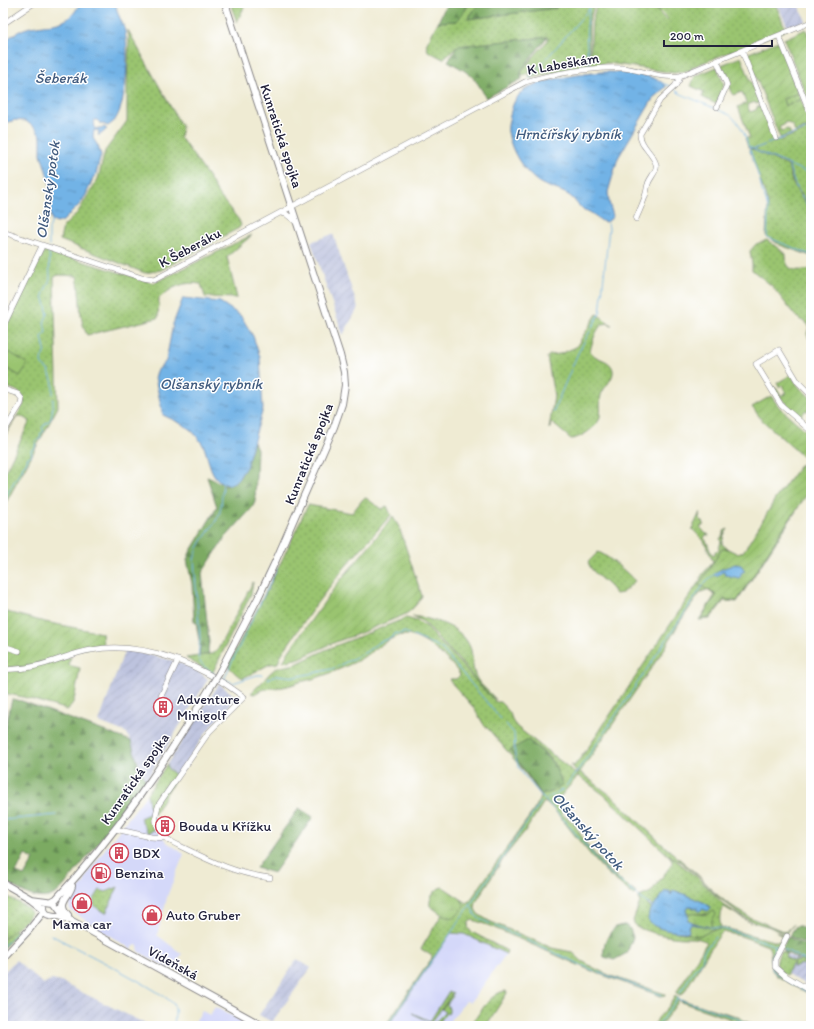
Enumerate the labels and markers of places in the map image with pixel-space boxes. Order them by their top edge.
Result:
place label: Adventure Minigolf [177,691,240,724]
building icon: Adventure Minigolf [152,696,174,718]
building icon: Bouda u Křížku [154,815,176,837]
place label: Bouda u Křížku [179,818,272,835]
building icon: BDX [108,842,130,864]
place label: BDX [133,845,160,862]
fuel station icon: Benzina [90,862,112,884]
place label: Benzina [115,865,165,882]
shop icon: Mama car [71,892,93,914]
shop icon: Auto Gruber [141,904,163,926]
place label: Auto Gruber [166,907,241,924]
place label: Mama car [52,916,112,933]

